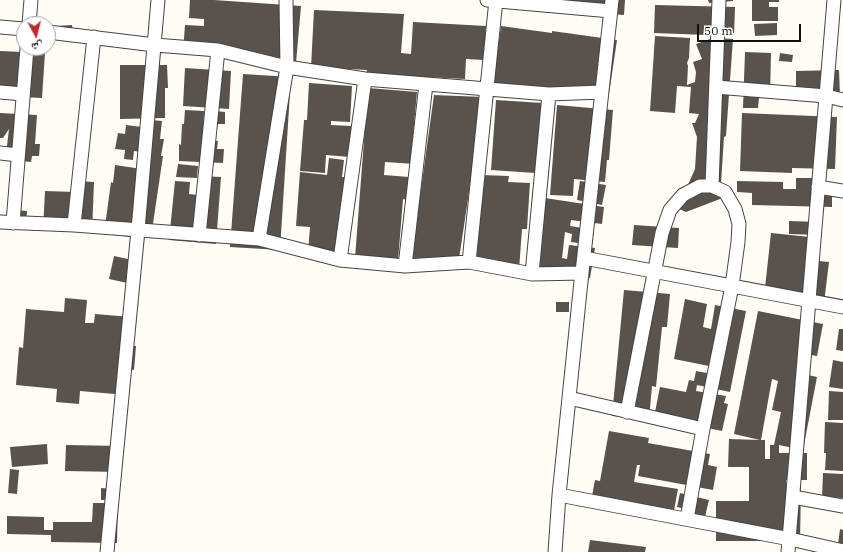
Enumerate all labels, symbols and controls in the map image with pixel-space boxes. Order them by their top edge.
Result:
north arrow [16,16,56,56]
scale bar [699,16,803,42]
text: 50 m [704,23,733,38]
text: ش [31,39,44,55]

